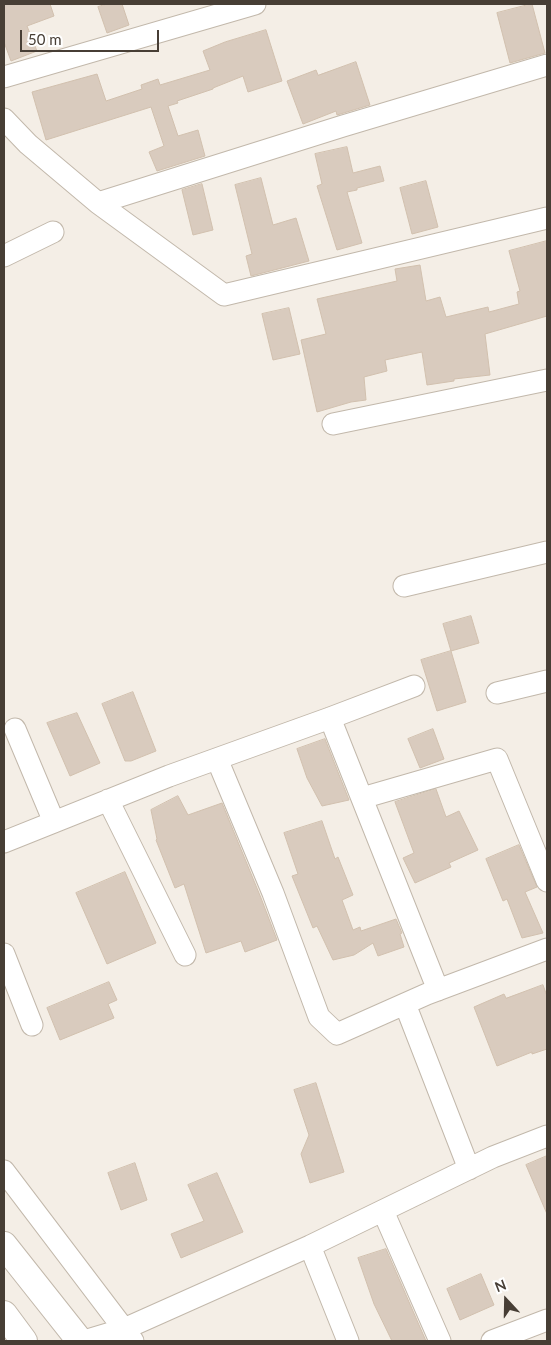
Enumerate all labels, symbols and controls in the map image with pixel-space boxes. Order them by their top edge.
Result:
scale bar [22,20,161,52]
text: 50 m [28,30,62,48]
north arrow [481,1275,531,1325]
text: N [492,1276,509,1295]

